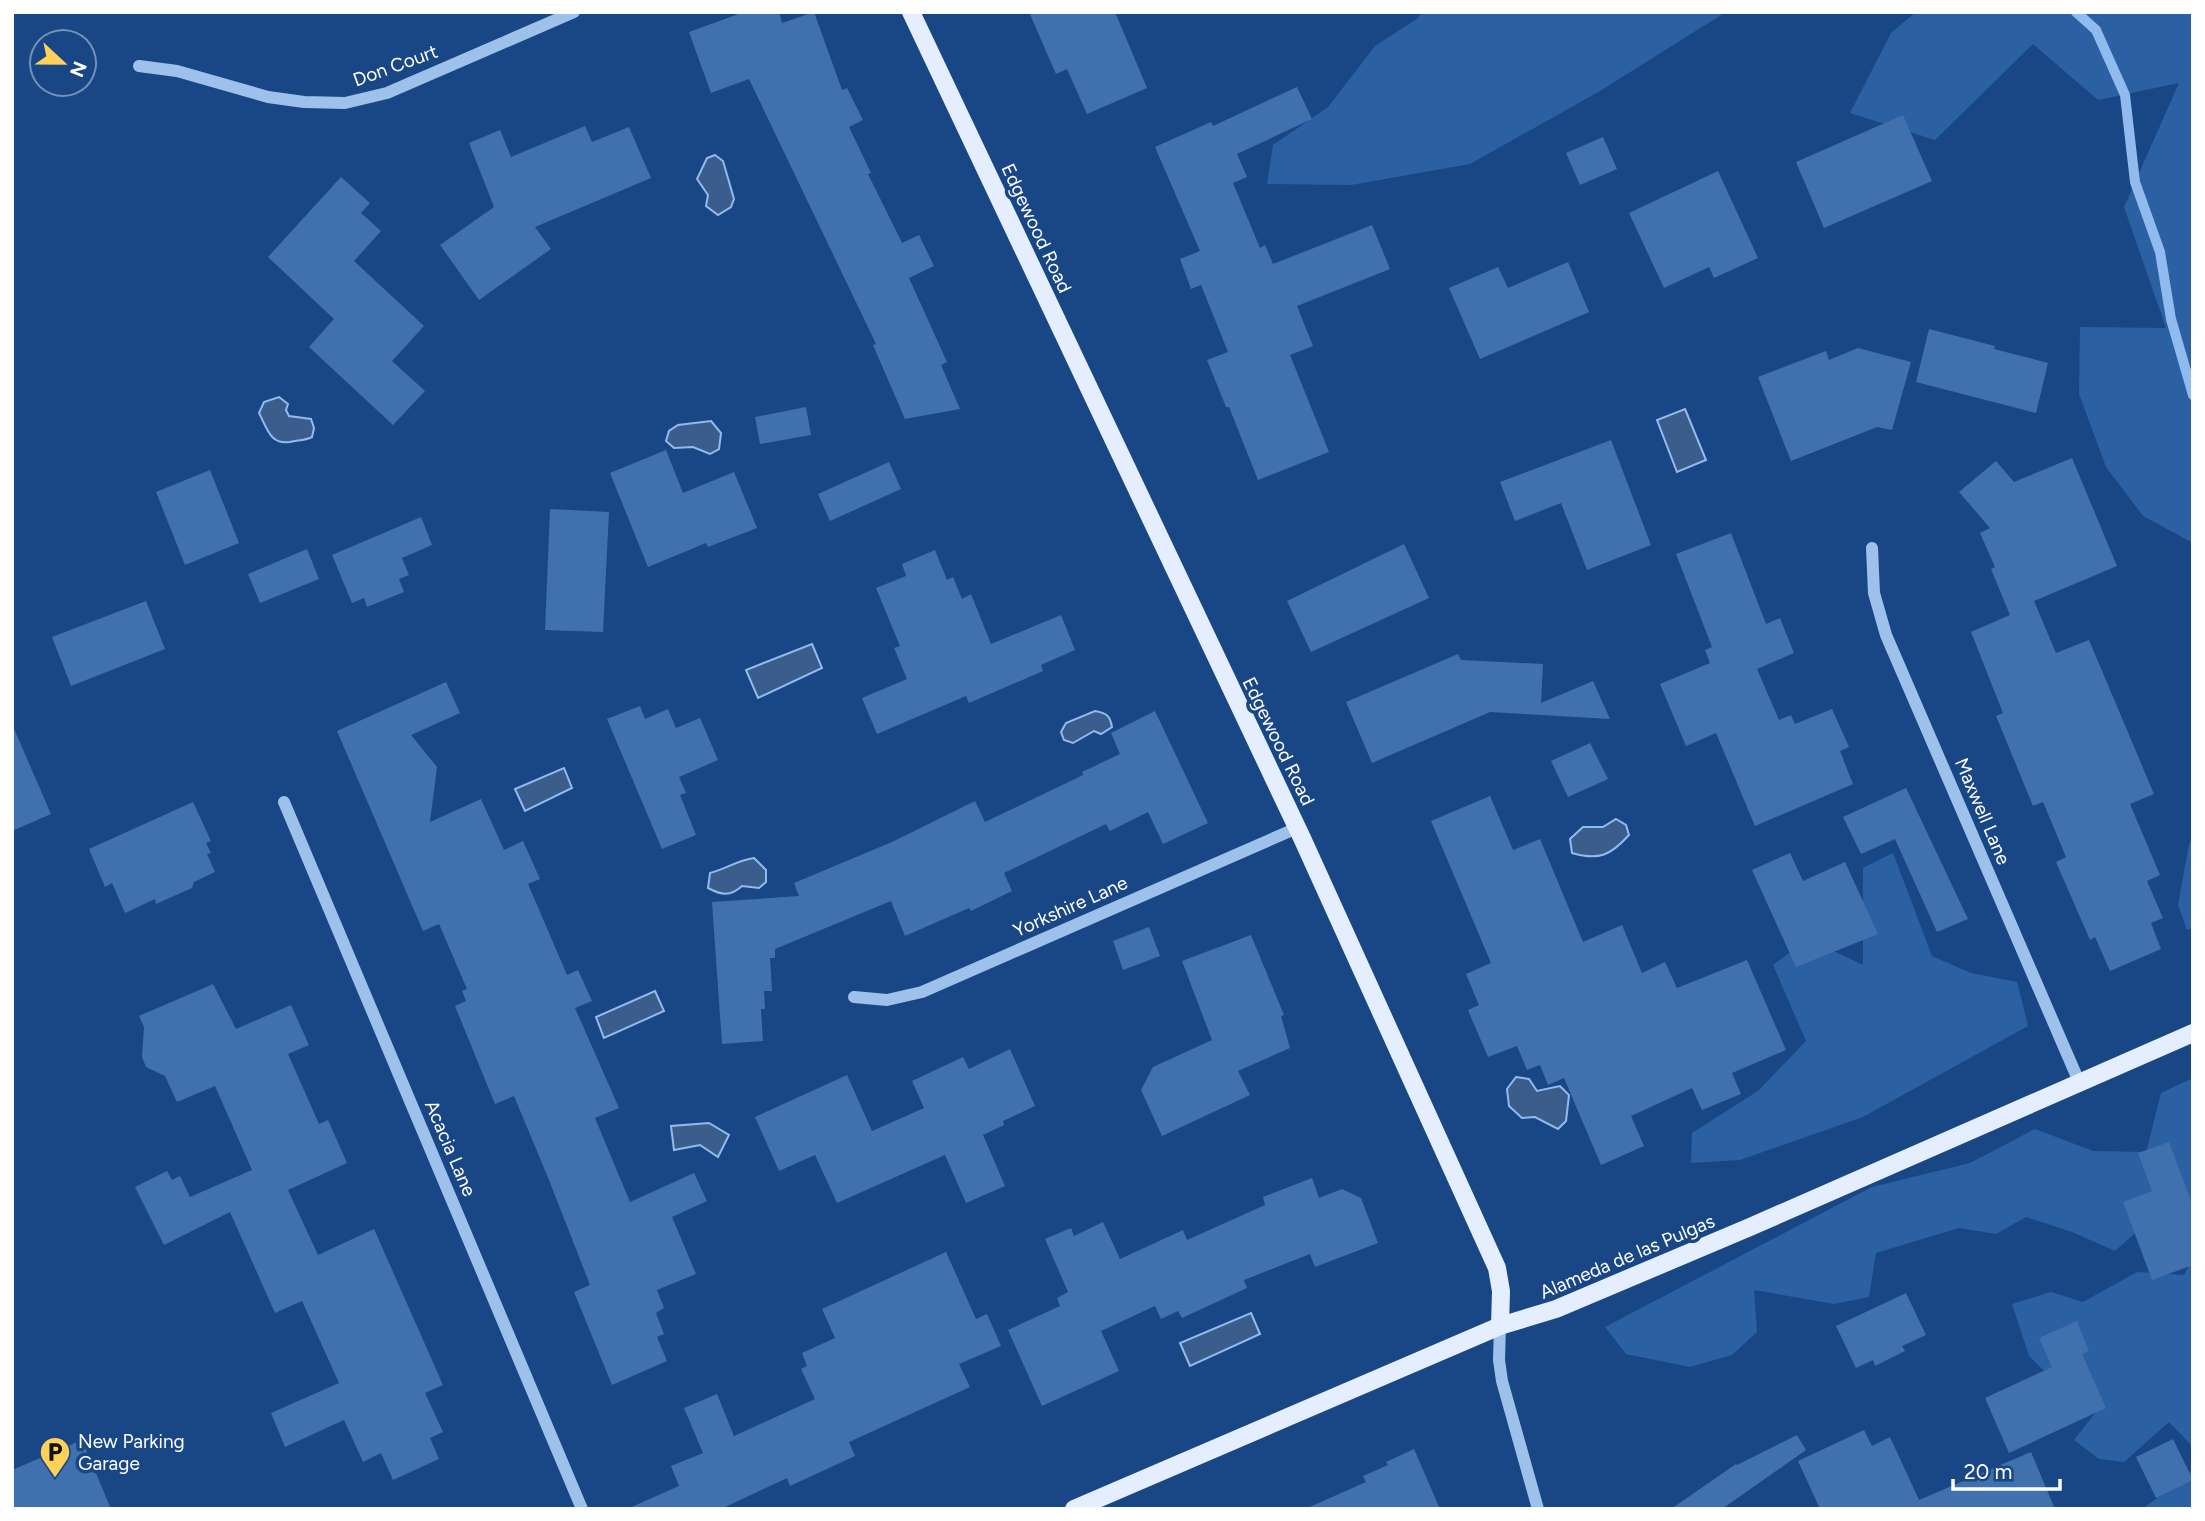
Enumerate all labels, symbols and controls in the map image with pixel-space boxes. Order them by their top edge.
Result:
north arrow [28,28,98,98]
street label: Don Court [350,40,441,91]
text: N [65,58,92,80]
street label: Edgewood Road [997,160,1077,296]
street label: Edgewood Road [1238,673,1320,809]
street label: Maxwell Lane [1950,754,2015,868]
street label: Yorkshire Lane [1009,871,1131,942]
street label: Acacia Lane [420,1097,481,1200]
street label: Alameda de las Pulgas [1536,1209,1718,1304]
place label: New Parking Garage [78,1430,185,1475]
parking icon: New Parking Garage [38,1435,72,1479]
scale bar [1953,1448,2060,1492]
text: 20 m [1964,1459,2012,1484]

